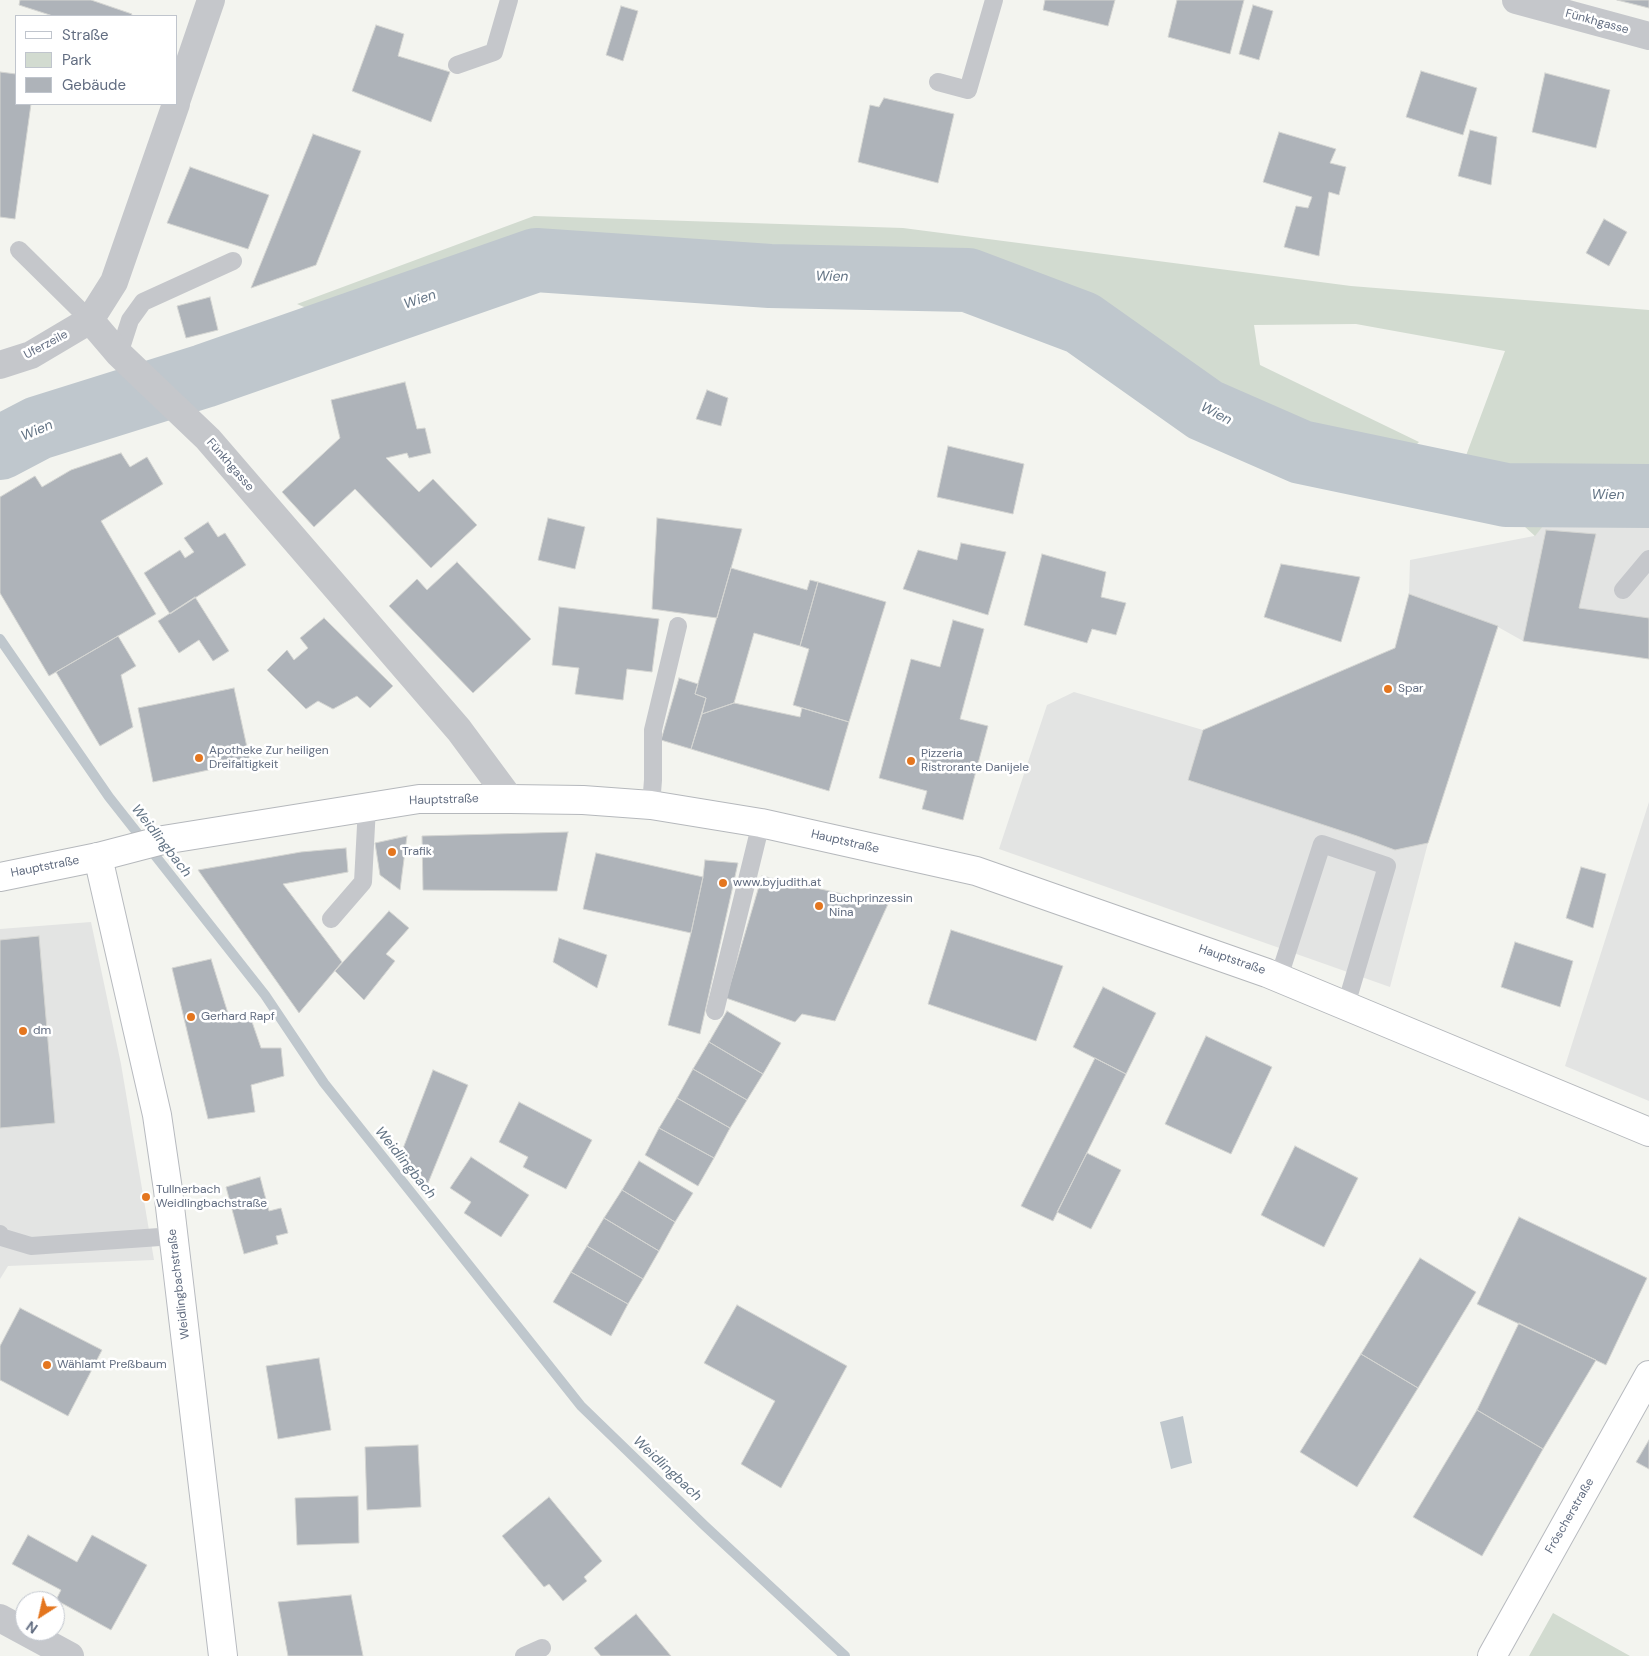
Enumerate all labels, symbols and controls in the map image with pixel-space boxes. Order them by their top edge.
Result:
street label: Fünkhgasse [1564,7,1630,37]
legend [15,15,178,105]
text: Straße [62,25,109,45]
text: Park [62,50,92,70]
text: Gebäude [62,75,126,95]
water label: Wien [815,268,849,286]
water label: Wien [402,287,438,313]
street label: Uferzeile [22,327,70,363]
water label: Wien [1198,399,1234,429]
water label: Wien [19,417,55,445]
street label: Fünkhgasse [203,436,257,494]
water label: Wien [1592,487,1624,503]
place label: Spar [1398,682,1423,696]
marker: Spar [1382,683,1394,695]
place label: Apotheke Zur heiligen Dreifaltigkeit [209,744,329,772]
place label: Pizzeria Ristrorante Danijele [921,747,1029,775]
marker: Apotheke Zur heiligen Dreifaltigkeit [193,752,205,764]
marker: Pizzeria Ristrorante Danijele [905,755,917,767]
street label: Hauptstraße [409,792,479,808]
water label: Weidlingbach [127,801,195,881]
street label: Hauptstraße [809,827,881,857]
place label: Trafik [402,845,432,859]
marker: Trafik [386,846,398,858]
street label: Hauptstraße [9,853,81,881]
place label: www.byjudith.at [733,876,821,890]
marker: www.byjudith.at [717,877,729,889]
place label: Buchprinzessin Nina [829,892,913,920]
marker: Buchprinzessin Nina [813,900,825,912]
street label: Hauptstraße [1197,942,1267,978]
place label: Gerhard Rapf [201,1010,275,1024]
marker: Gerhard Rapf [185,1011,197,1023]
place label: dm [33,1024,51,1038]
marker: dm [17,1025,29,1037]
water label: Weidlingbach [371,1124,439,1202]
place label: Tullnerbach Weidlingbachstraße [156,1183,267,1211]
marker: Tullnerbach Weidlingbachstraße [140,1191,152,1203]
street label: Weidlingbachstraße [165,1228,193,1340]
place label: Wählamt Preßbaum [57,1358,167,1372]
marker: Wählamt Preßbaum [41,1359,53,1371]
water label: Weidlingbach [629,1433,705,1505]
street label: Fröscherstraße [1543,1476,1597,1556]
north arrow [15,1591,65,1641]
text: N [23,1617,41,1638]

